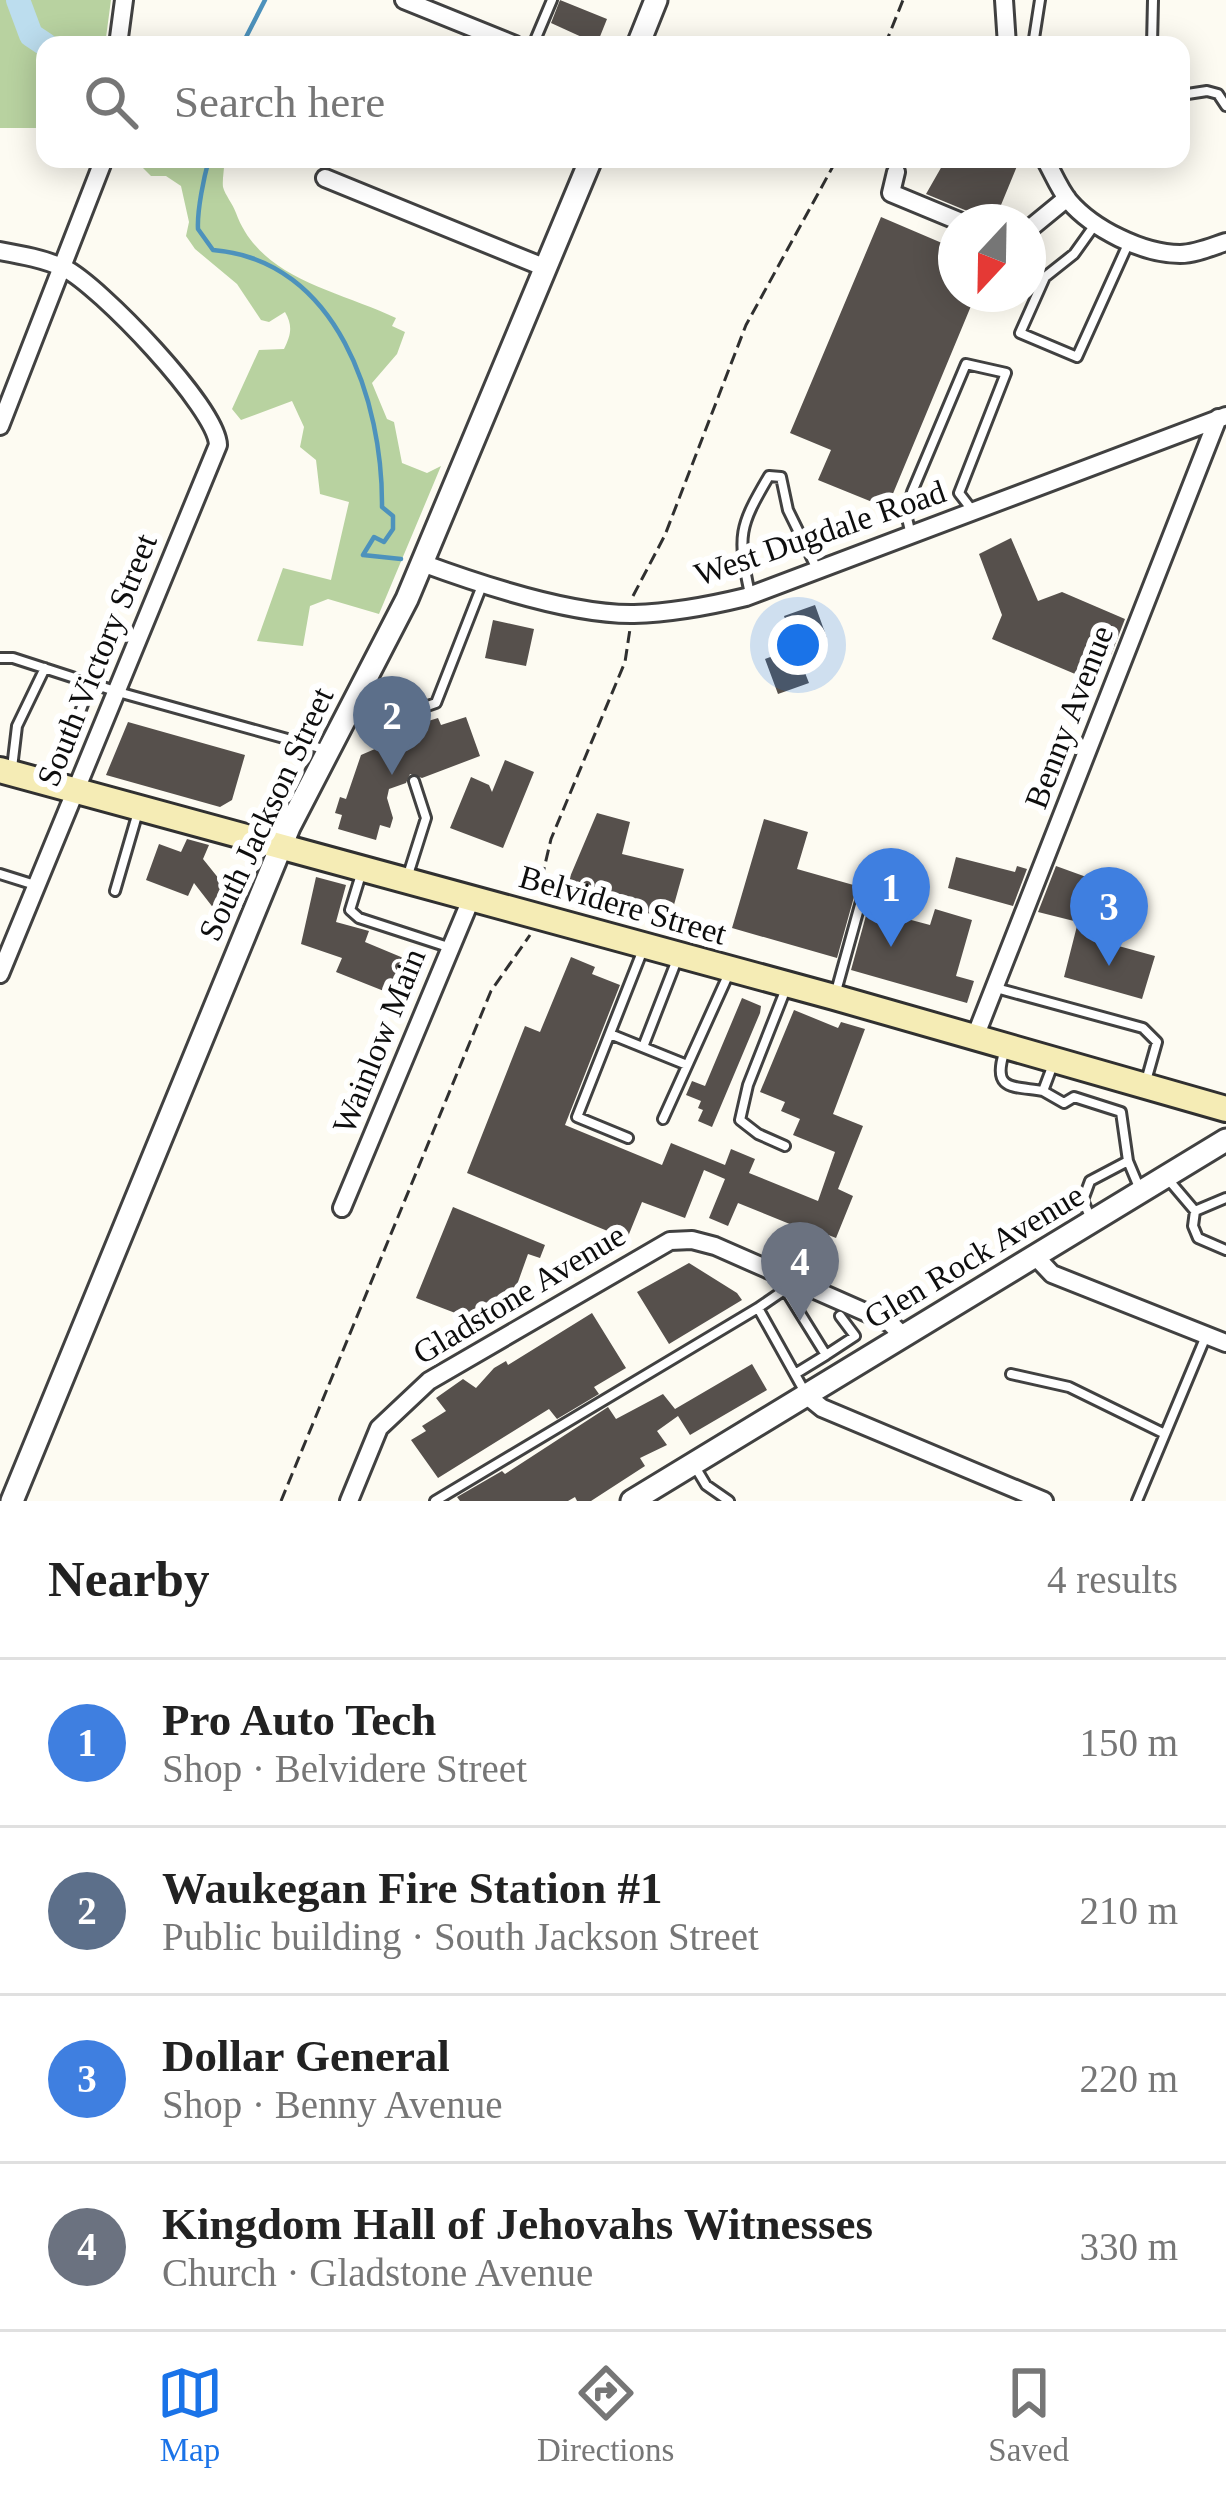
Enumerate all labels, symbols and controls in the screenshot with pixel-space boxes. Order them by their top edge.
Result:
search box [36,36,1190,168]
icon: search [78,69,144,135]
text: Search here [174,77,385,127]
north arrow [938,204,1046,312]
street label: West Dugdale Road [690,473,951,593]
street label: South Victory Street [30,529,164,791]
your location [768,615,828,675]
street label: Benny Avenue [1018,621,1120,813]
pin: 2 [353,676,431,775]
street label: South Jackson Street [192,682,340,946]
pin: 1 [852,848,930,947]
street label: Belvidere Street [515,858,731,952]
pin: 3 [1070,867,1148,966]
street label: Wainlow Main [326,943,432,1139]
street label: Glen Rock Avenue [858,1177,1090,1335]
street label: Gladstone Avenue [407,1217,631,1371]
pin: 4 [761,1222,839,1321]
text: Nearby [48,1551,209,1607]
text: 4 results [1047,1558,1178,1601]
text: Pro Auto Tech [162,1695,436,1745]
text: 1 [77,1721,97,1764]
text: 150 m [1079,1721,1178,1764]
text: Shop · Belvidere Street [162,1747,527,1790]
text: Waukegan Fire Station #1 [162,1863,662,1913]
text: 2 [77,1889,97,1932]
text: 210 m [1079,1889,1178,1932]
text: Public building · South Jackson Street [162,1915,759,1958]
text: Dollar General [162,2031,450,2081]
text: 3 [77,2057,97,2100]
text: 220 m [1079,2057,1178,2100]
text: Shop · Benny Avenue [162,2083,503,2126]
text: Kingdom Hall of Jehovahs Witnesses [162,2199,873,2249]
text: 4 [77,2225,97,2268]
text: 330 m [1079,2225,1178,2268]
text: Church · Gladstone Avenue [162,2251,593,2294]
tab: Map [157,2360,223,2469]
tab: Directions [537,2360,674,2469]
tab: Saved [988,2360,1069,2469]

